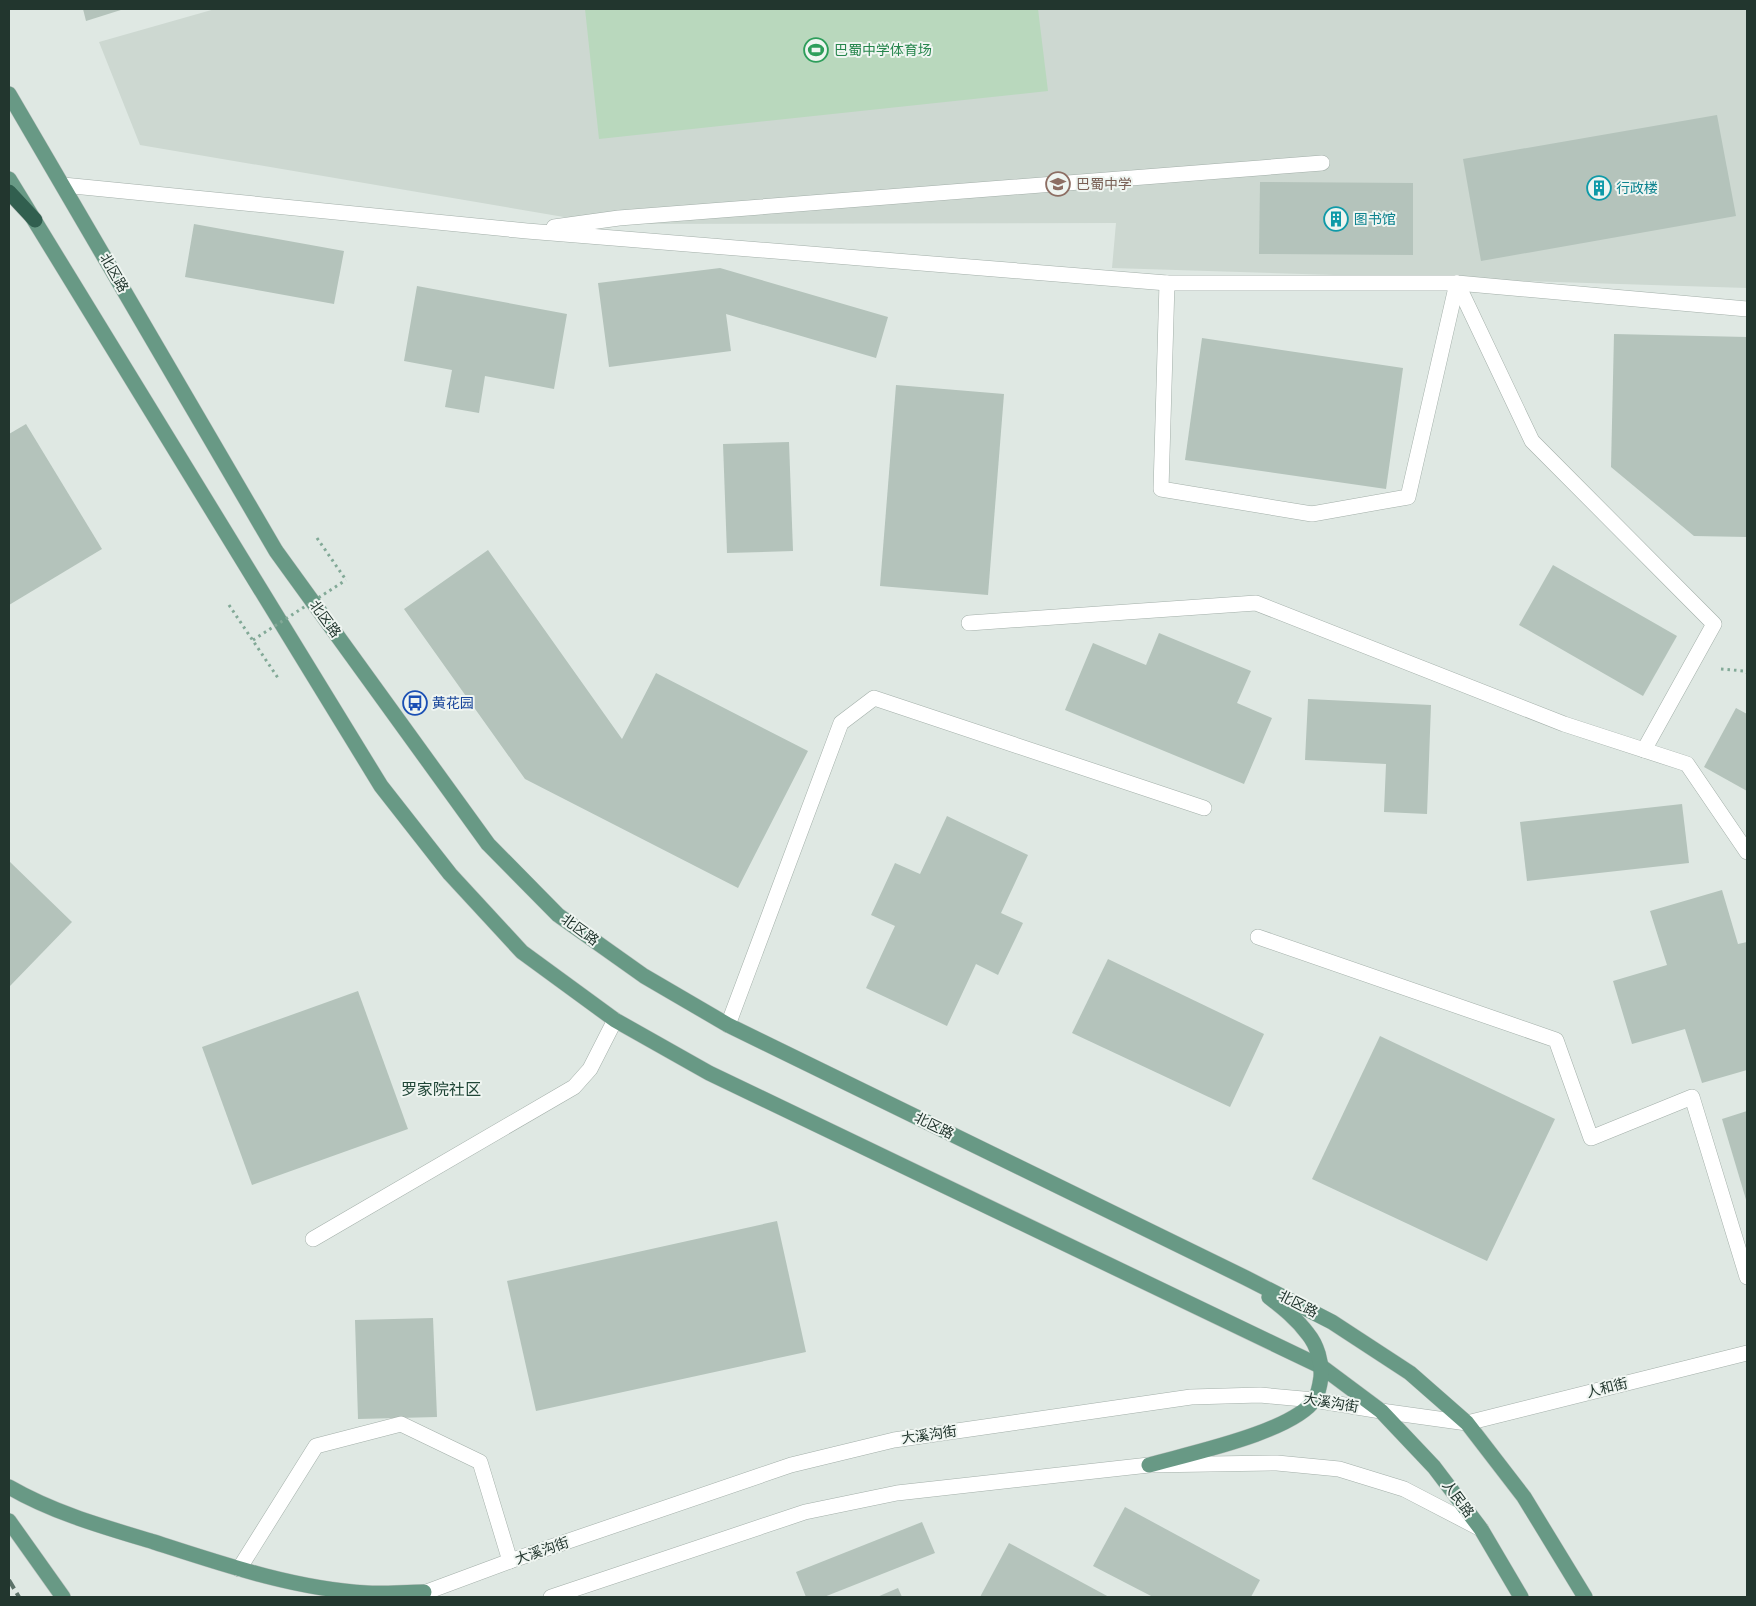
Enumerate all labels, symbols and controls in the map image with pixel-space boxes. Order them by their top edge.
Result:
sports icon: 巴蜀中学体育场 [803,37,829,63]
place label: 巴蜀中学体育场 [834,42,932,59]
school or university icon: 巴蜀中学 [1045,171,1071,197]
building icon: 行政楼 [1586,175,1612,201]
place label: 巴蜀中学 [1076,176,1132,193]
place label: 行政楼 [1616,180,1658,197]
building icon: 图书馆 [1323,206,1349,232]
place label: 图书馆 [1354,211,1396,228]
street label: 北区路 [96,251,132,295]
street label: 北区路 [306,597,344,641]
bus stop icon: 黄花园 [402,690,428,716]
place label: 黄花园 [432,695,474,712]
street label: 北区路 [558,911,602,949]
district label: 罗家院社区 [401,1080,481,1100]
street label: 北区路 [911,1109,957,1143]
street label: 北区路 [1275,1287,1321,1321]
street label: 人和街 [1585,1375,1629,1401]
street label: 大溪沟街 [1302,1390,1360,1416]
street label: 大溪沟街 [900,1423,958,1447]
street label: 人民路 [1439,1477,1477,1521]
street label: 大溪沟街 [513,1534,571,1568]

